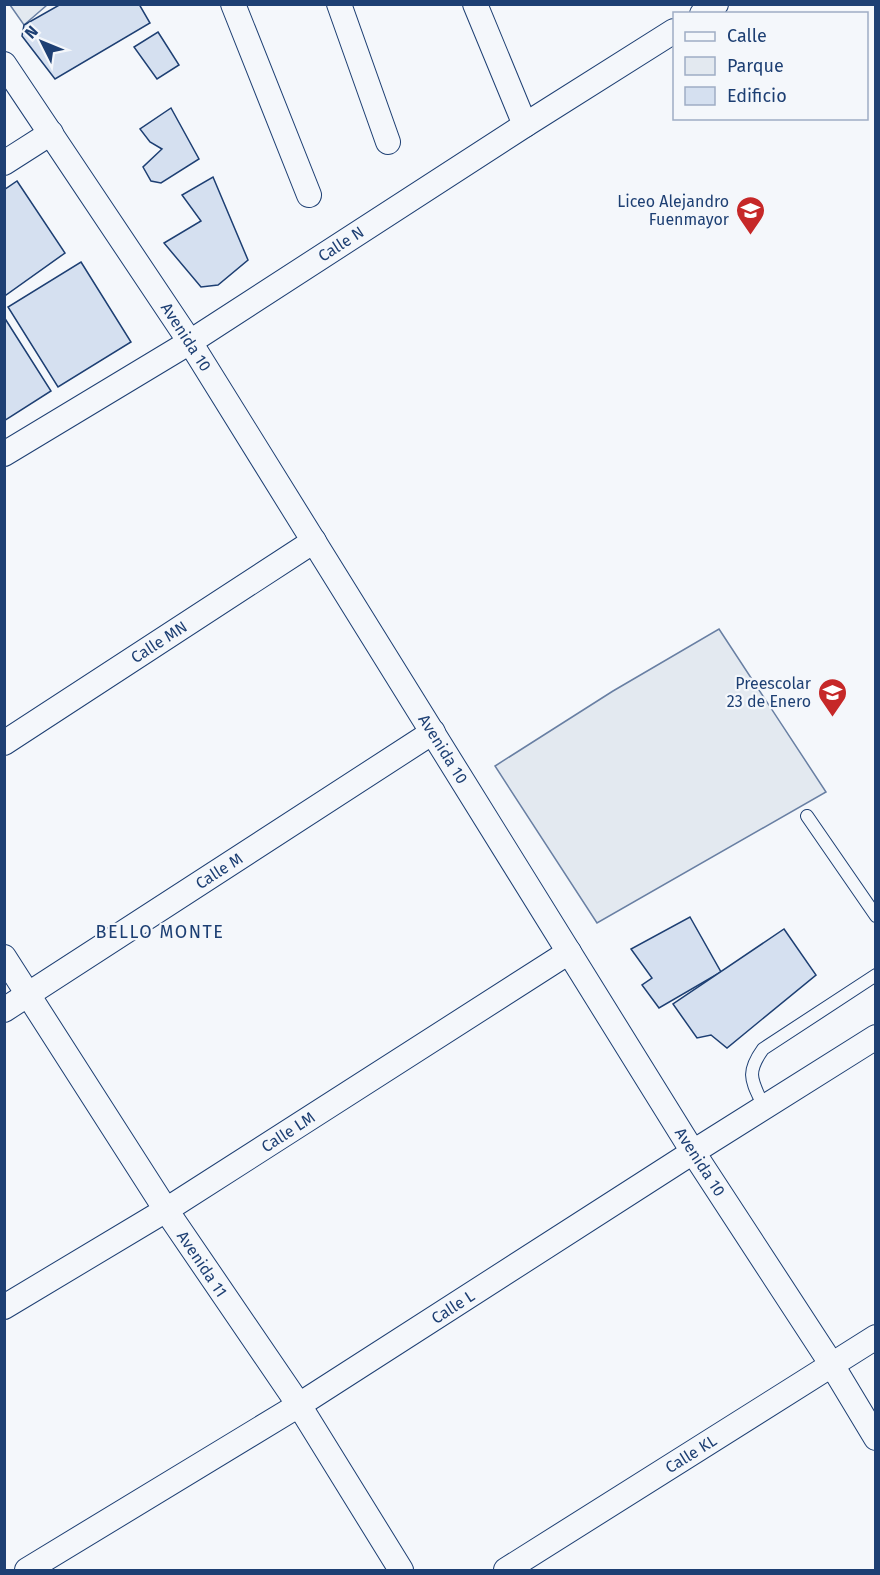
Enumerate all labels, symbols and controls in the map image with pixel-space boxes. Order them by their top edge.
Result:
north arrow [12,12,72,72]
legend [673,12,868,120]
text: N [21,22,42,42]
text: Calle [727,25,767,47]
text: Parque [727,55,784,77]
text: Edificio [727,85,787,107]
place label: Liceo Alejandro Fuenmayor [617,192,730,229]
school or university icon: Liceo Alejandro Fuenmayor [734,194,766,236]
street label: Calle N [315,222,367,266]
street label: Avenida 10 [157,299,215,375]
street label: Calle MN [127,617,191,667]
place label: Preescolar 23 de Enero [727,674,812,711]
school or university icon: Preescolar 23 de Enero [816,676,848,718]
street label: Avenida 10 [414,711,472,787]
street label: Calle M [192,849,246,893]
district label: BELLO MONTE [96,921,224,943]
street label: Calle LM [258,1108,318,1156]
street label: Avenida 10 [671,1124,729,1200]
street label: Avenida 11 [173,1227,231,1301]
street label: Calle L [428,1286,478,1328]
street label: Calle KL [662,1431,720,1477]

